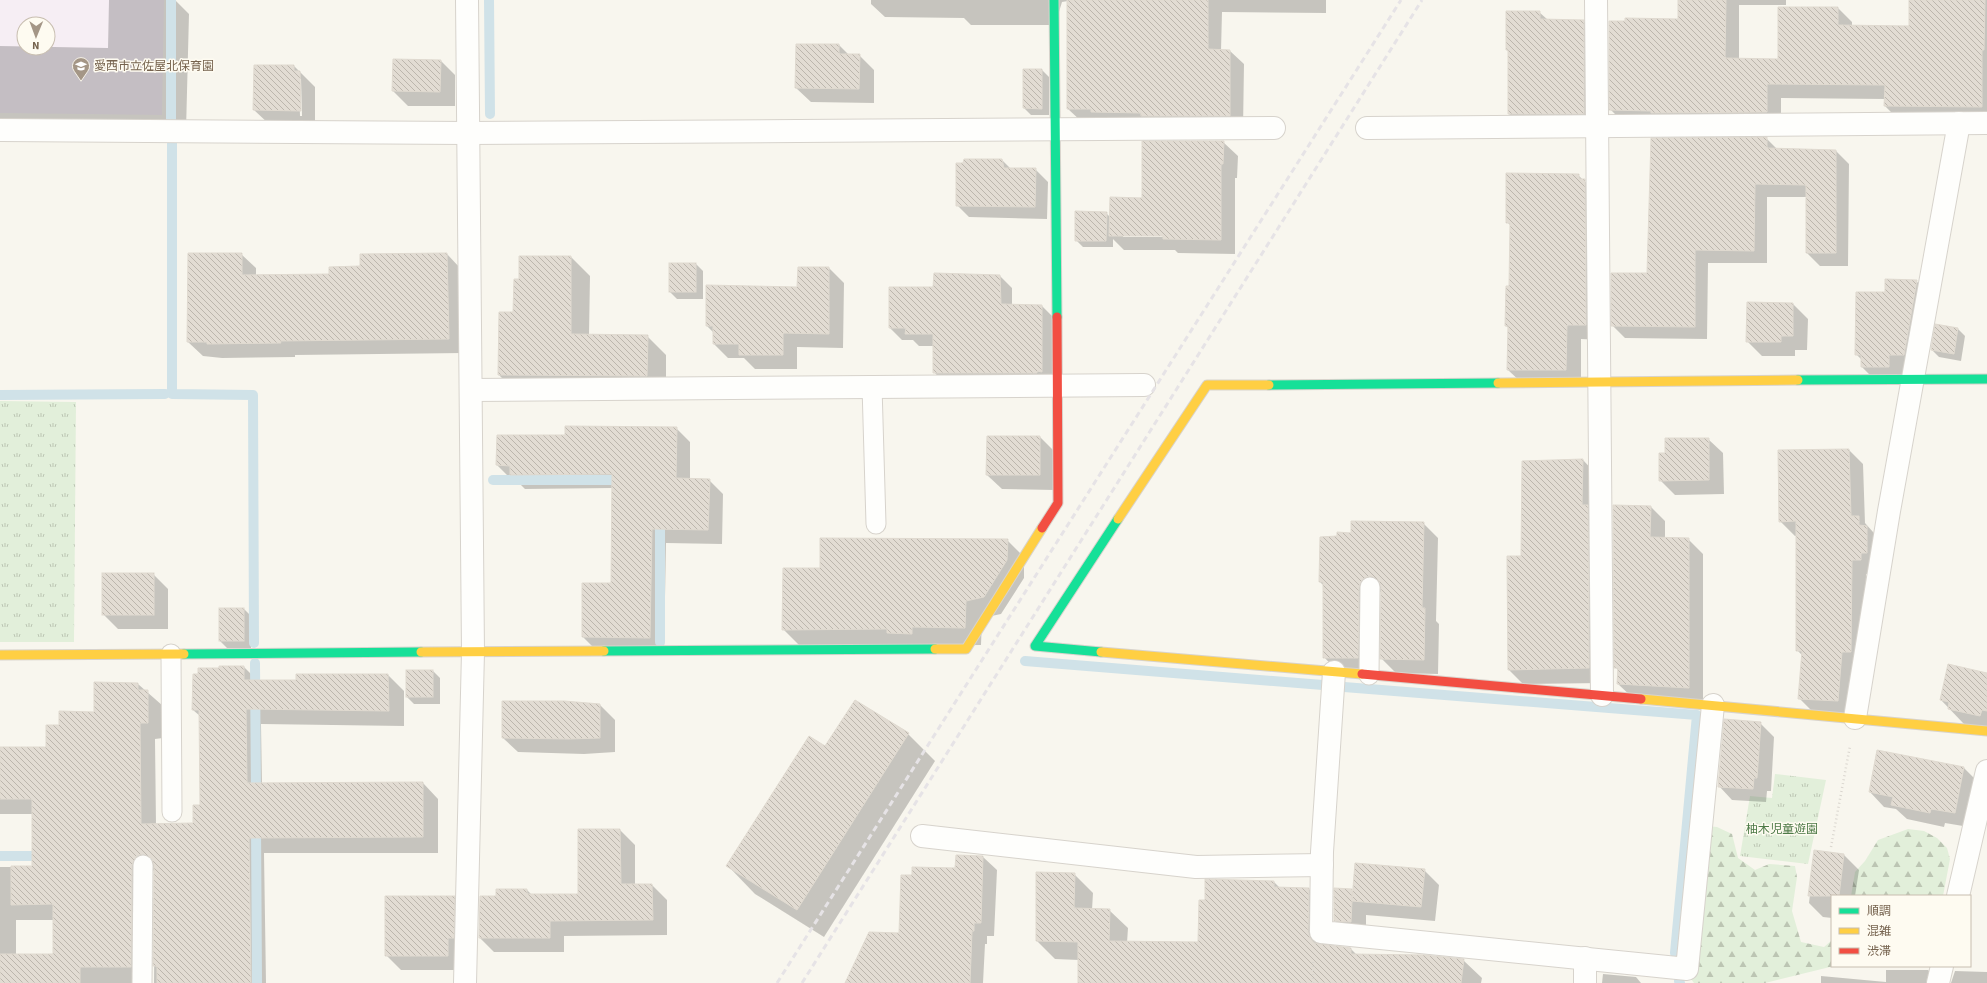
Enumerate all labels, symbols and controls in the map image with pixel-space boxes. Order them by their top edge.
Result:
north arrow [16,16,56,56]
text: N [32,38,40,53]
school or university icon: 愛西市立佐屋北保育園 [71,56,91,81]
place label: 愛西市立佐屋北保育園 [94,58,214,75]
park label: 柚木児童遊園 [1746,821,1818,838]
legend [1831,895,1971,967]
text: 順調 [1867,903,1891,920]
text: 混雑 [1867,923,1891,940]
text: 渋滞 [1867,943,1891,960]

